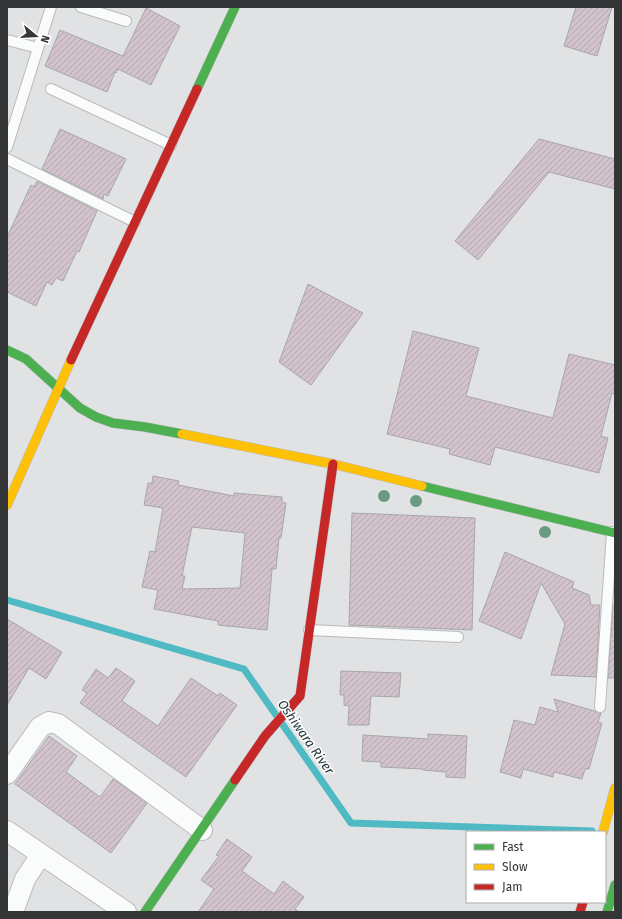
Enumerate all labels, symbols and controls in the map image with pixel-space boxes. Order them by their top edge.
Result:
north arrow [16,16,56,56]
text: N [38,33,52,44]
water label: Oshiwara River [275,697,338,778]
legend [466,831,606,903]
text: Fast [502,840,524,854]
text: Slow [502,860,528,874]
text: Jam [502,880,522,894]

